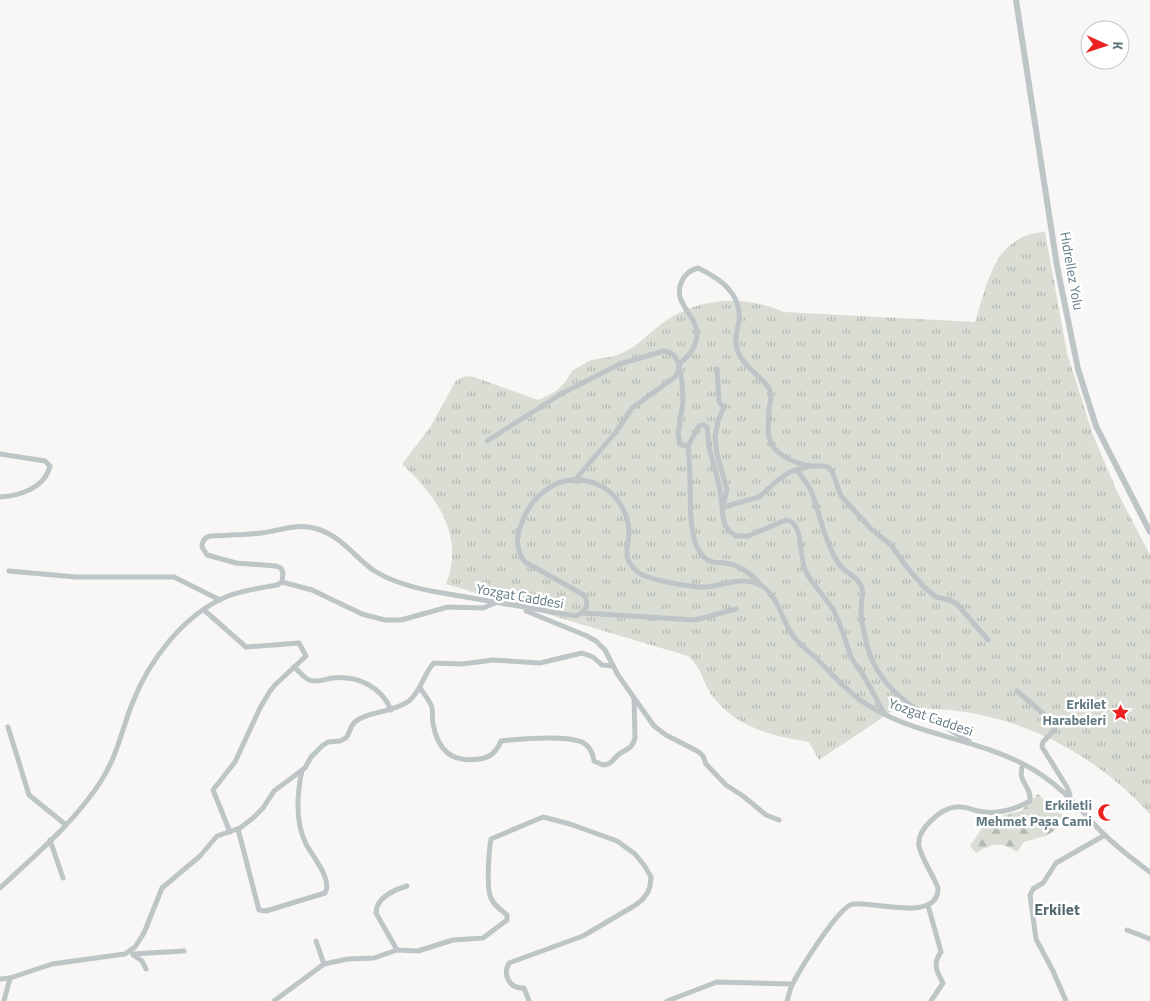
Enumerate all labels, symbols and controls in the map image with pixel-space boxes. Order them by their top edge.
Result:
north arrow [1080,20,1130,70]
text: K [1108,41,1129,51]
street label: Hıdrellez Yolu [1055,230,1090,312]
street label: Yozgat Caddesi [475,577,566,614]
street label: Yozgat Caddesi [886,692,976,741]
place label: Erkilet Harabeleri [1043,693,1106,730]
place icon: Erkilet Harabeleri [1110,702,1130,722]
place label: Erkiletli Mehmet Paşa Cami [976,794,1092,831]
mosque icon: Erkiletli Mehmet Paşa Cami [1096,803,1116,823]
district label: Erkilet [1034,897,1080,921]

